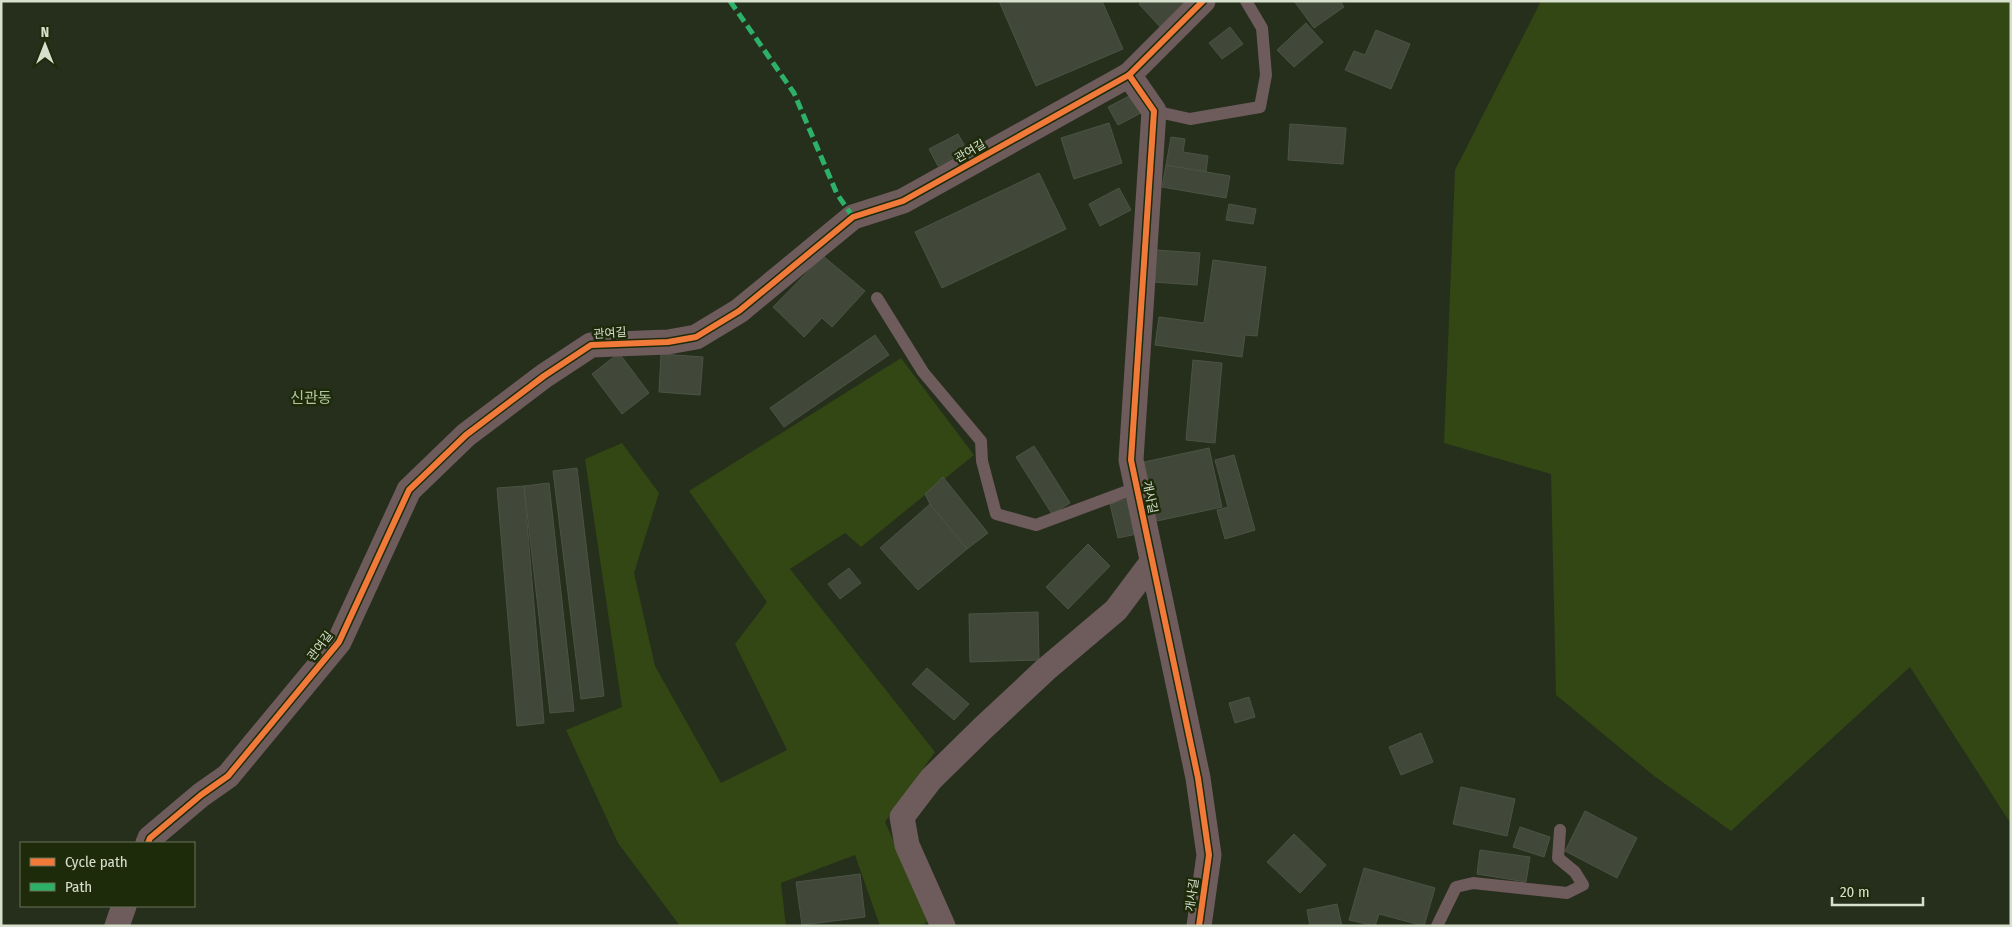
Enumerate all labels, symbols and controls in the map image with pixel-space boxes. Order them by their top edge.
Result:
north arrow [20,20,70,70]
text: N [41,24,49,41]
street label: 관여길 [952,137,988,165]
street label: 관여길 [593,325,627,341]
district label: 신관동 [290,389,332,407]
street label: 개사길 [1140,479,1160,515]
street label: 관여길 [304,629,336,663]
legend [20,842,195,907]
text: Cycle path [65,853,128,871]
scale bar [1832,874,1923,906]
text: Path [65,878,92,896]
street label: 개사길 [1183,878,1201,912]
text: 20 m [1840,883,1870,901]

